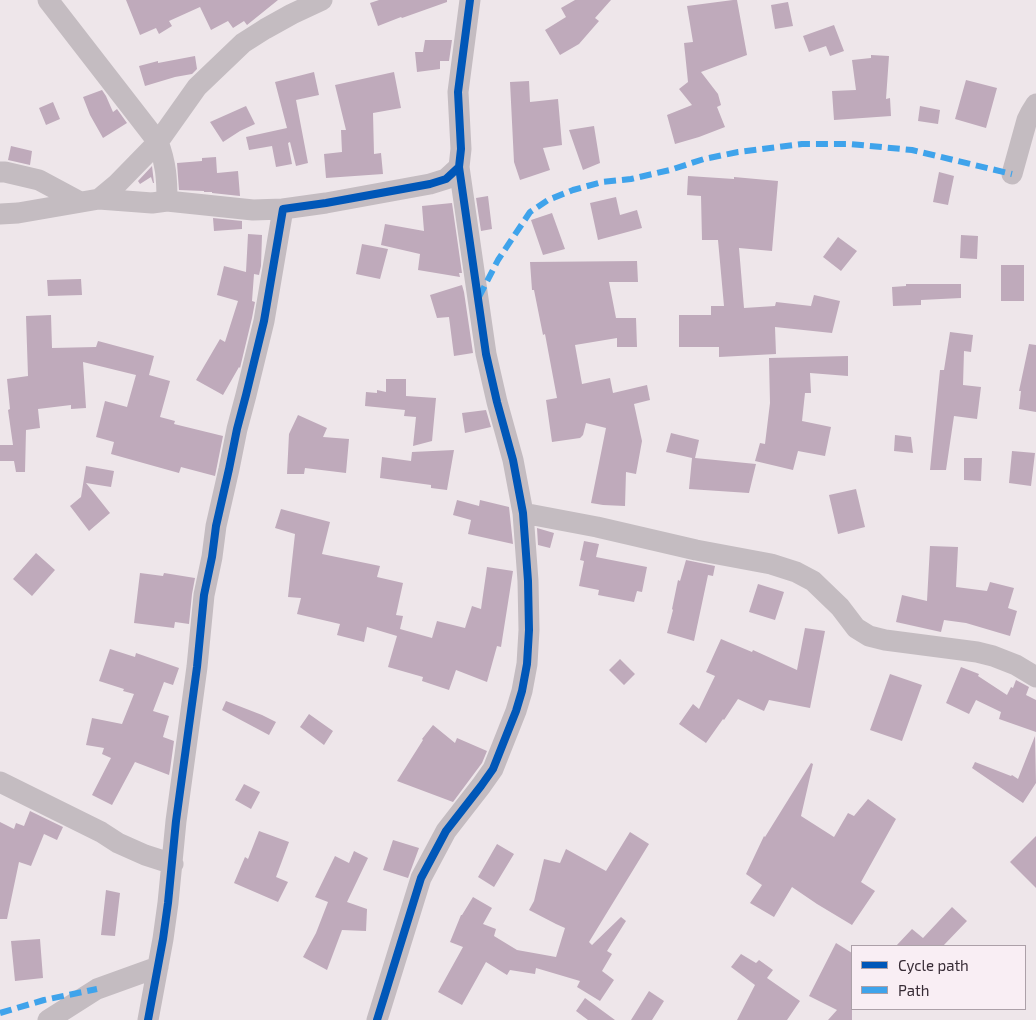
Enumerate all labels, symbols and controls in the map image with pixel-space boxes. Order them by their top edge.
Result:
legend [851,945,1026,1010]
text: Cycle path [898,956,969,974]
text: Path [898,981,929,999]

